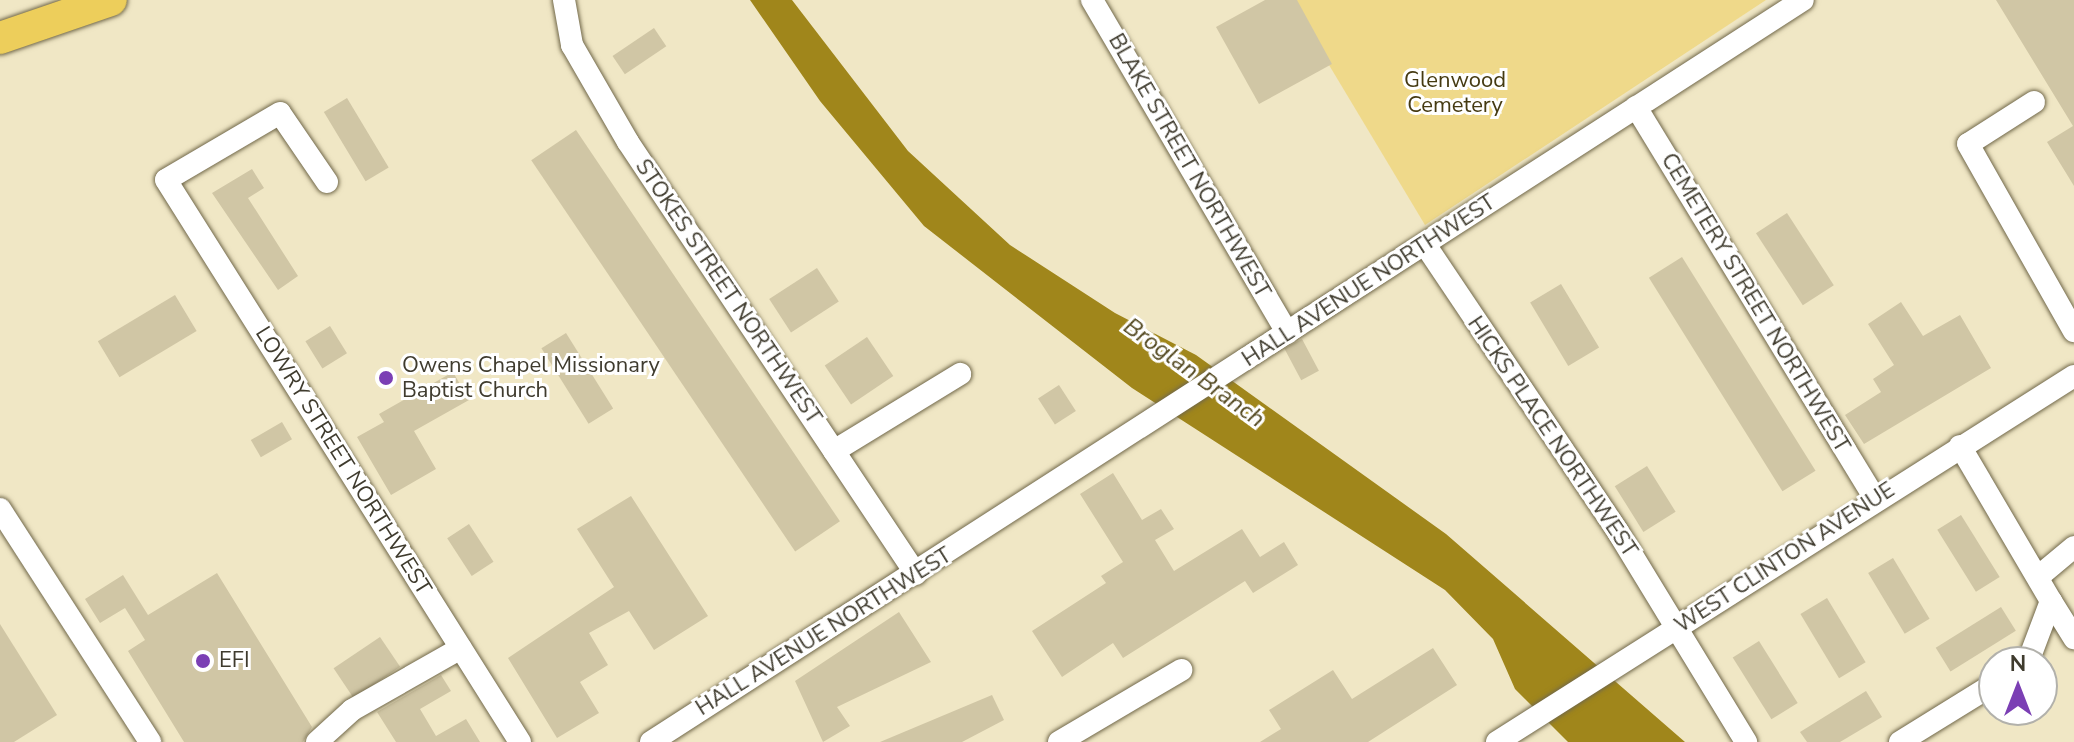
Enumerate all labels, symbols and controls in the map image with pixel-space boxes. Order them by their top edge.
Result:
street label: BLAKE STREET NORTHWEST [1102,29,1276,303]
park label: Glenwood Cemetery [1404,67,1506,118]
street label: CEMETERY STREET NORTHWEST [1655,149,1855,457]
street label: STOKES STREET NORTHWEST [629,154,827,430]
street label: HALL AVENUE NORTHWEST [1237,189,1501,373]
water label: Broglan Branch [1118,312,1270,434]
street label: HICKS PLACE NORTHWEST [1461,312,1643,562]
street label: LOWRY STREET NORTHWEST [249,322,437,600]
place label: Owens Chapel Missionary Baptist Church [402,352,660,404]
marker: Owens Chapel Missionary Baptist Church [377,369,395,387]
street label: WEST CLINTON AVENUE [1670,477,1900,639]
street label: HALL AVENUE NORTHWEST [691,542,957,722]
north arrow [1978,646,2058,726]
place label: EFI [219,648,250,674]
text: N [2010,649,2026,679]
marker: EFI [194,652,212,670]

